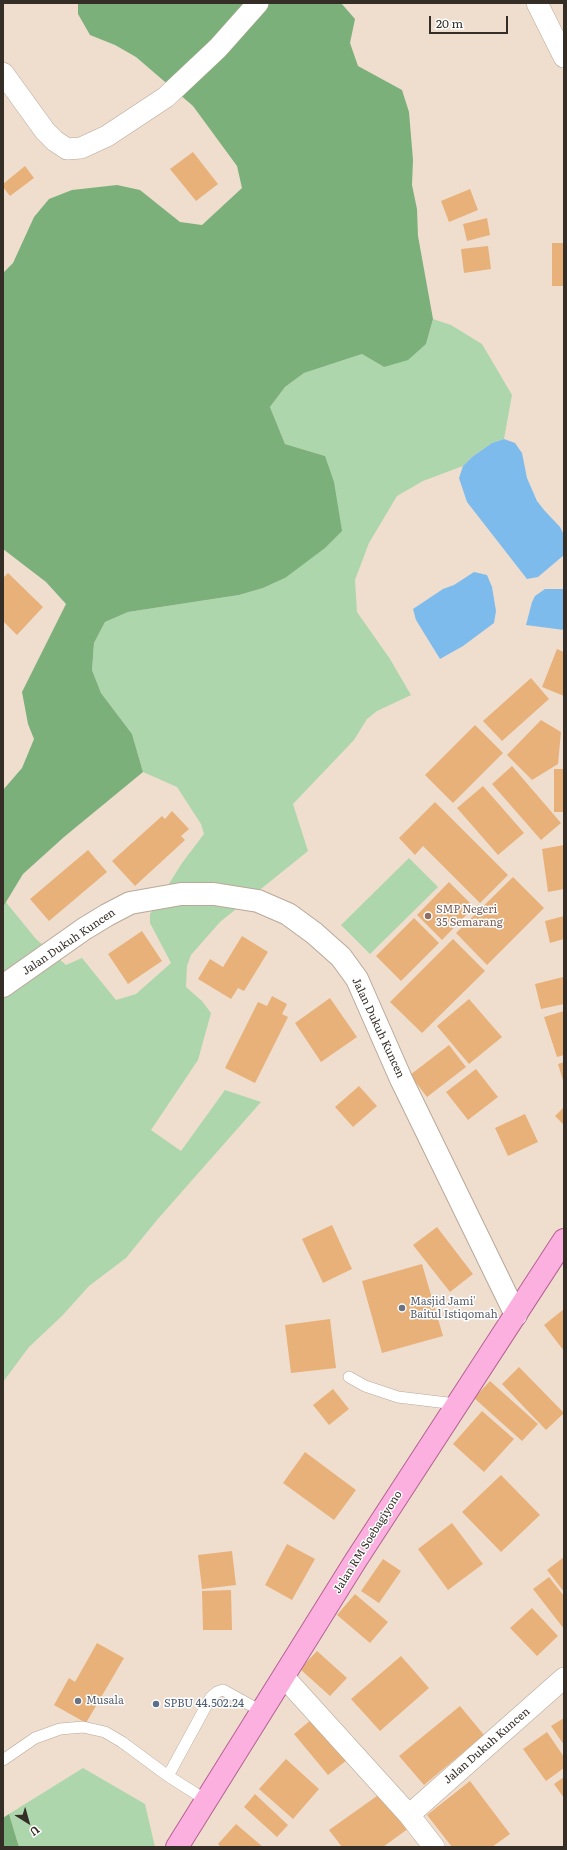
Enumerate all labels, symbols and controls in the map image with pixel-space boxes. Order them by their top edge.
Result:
scale bar [431,8,510,34]
text: 20 m [436,14,463,32]
place label: SMP Negeri 35 Semarang [436,903,503,929]
street label: Jalan Dukuh Kuncen [20,906,118,978]
marker: SMP Negeri 35 Semarang [423,911,433,921]
street label: Jalan Dukuh Kuncen [349,976,407,1080]
place label: Masjid Jami' Baitul Istiqomah [410,1295,498,1321]
marker: Masjid Jami' Baitul Istiqomah [397,1303,407,1313]
street label: Jalan RM Soebagiyono [331,1488,405,1596]
place label: Musala [86,1694,124,1708]
marker: Musala [73,1696,83,1706]
place label: SPBU 44.502.24 [164,1697,244,1711]
marker: SPBU 44.502.24 [151,1699,161,1709]
street label: Jalan Dukuh Kuncen [441,1705,533,1787]
north arrow [8,1802,48,1842]
text: U [27,1823,43,1841]

